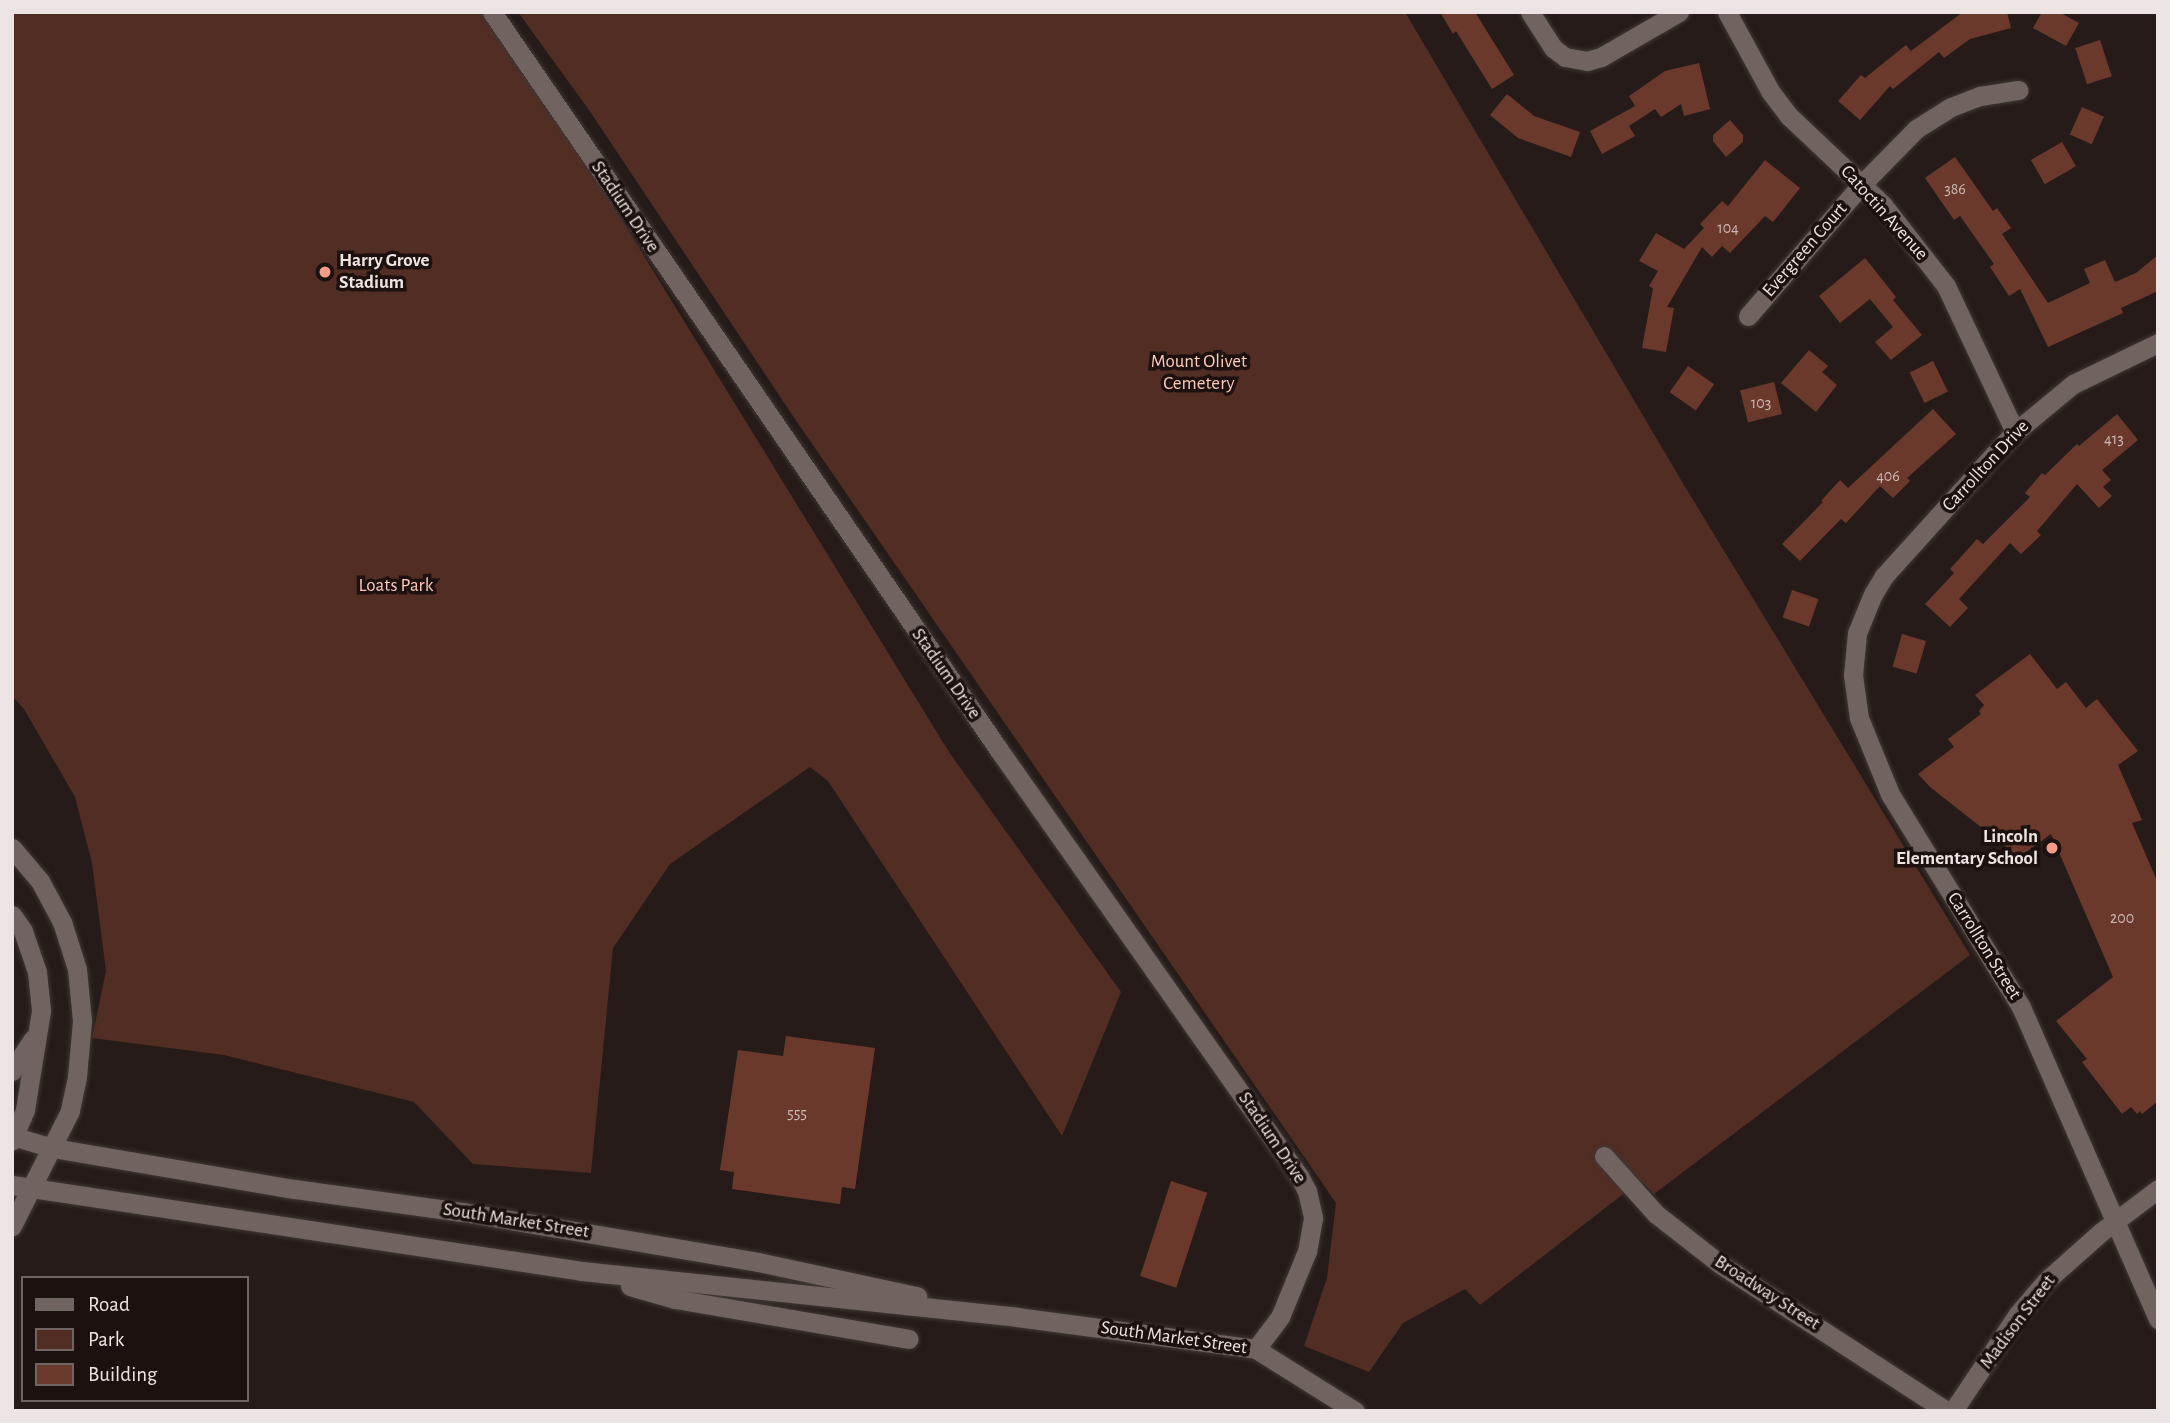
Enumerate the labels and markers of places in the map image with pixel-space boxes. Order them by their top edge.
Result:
place label: Harry Grove Stadium [339,250,430,294]
marker: Harry Grove Stadium [317,264,333,280]
place label: Lincoln Elementary School [1896,826,2038,870]
marker: Lincoln Elementary School [2044,840,2060,856]

